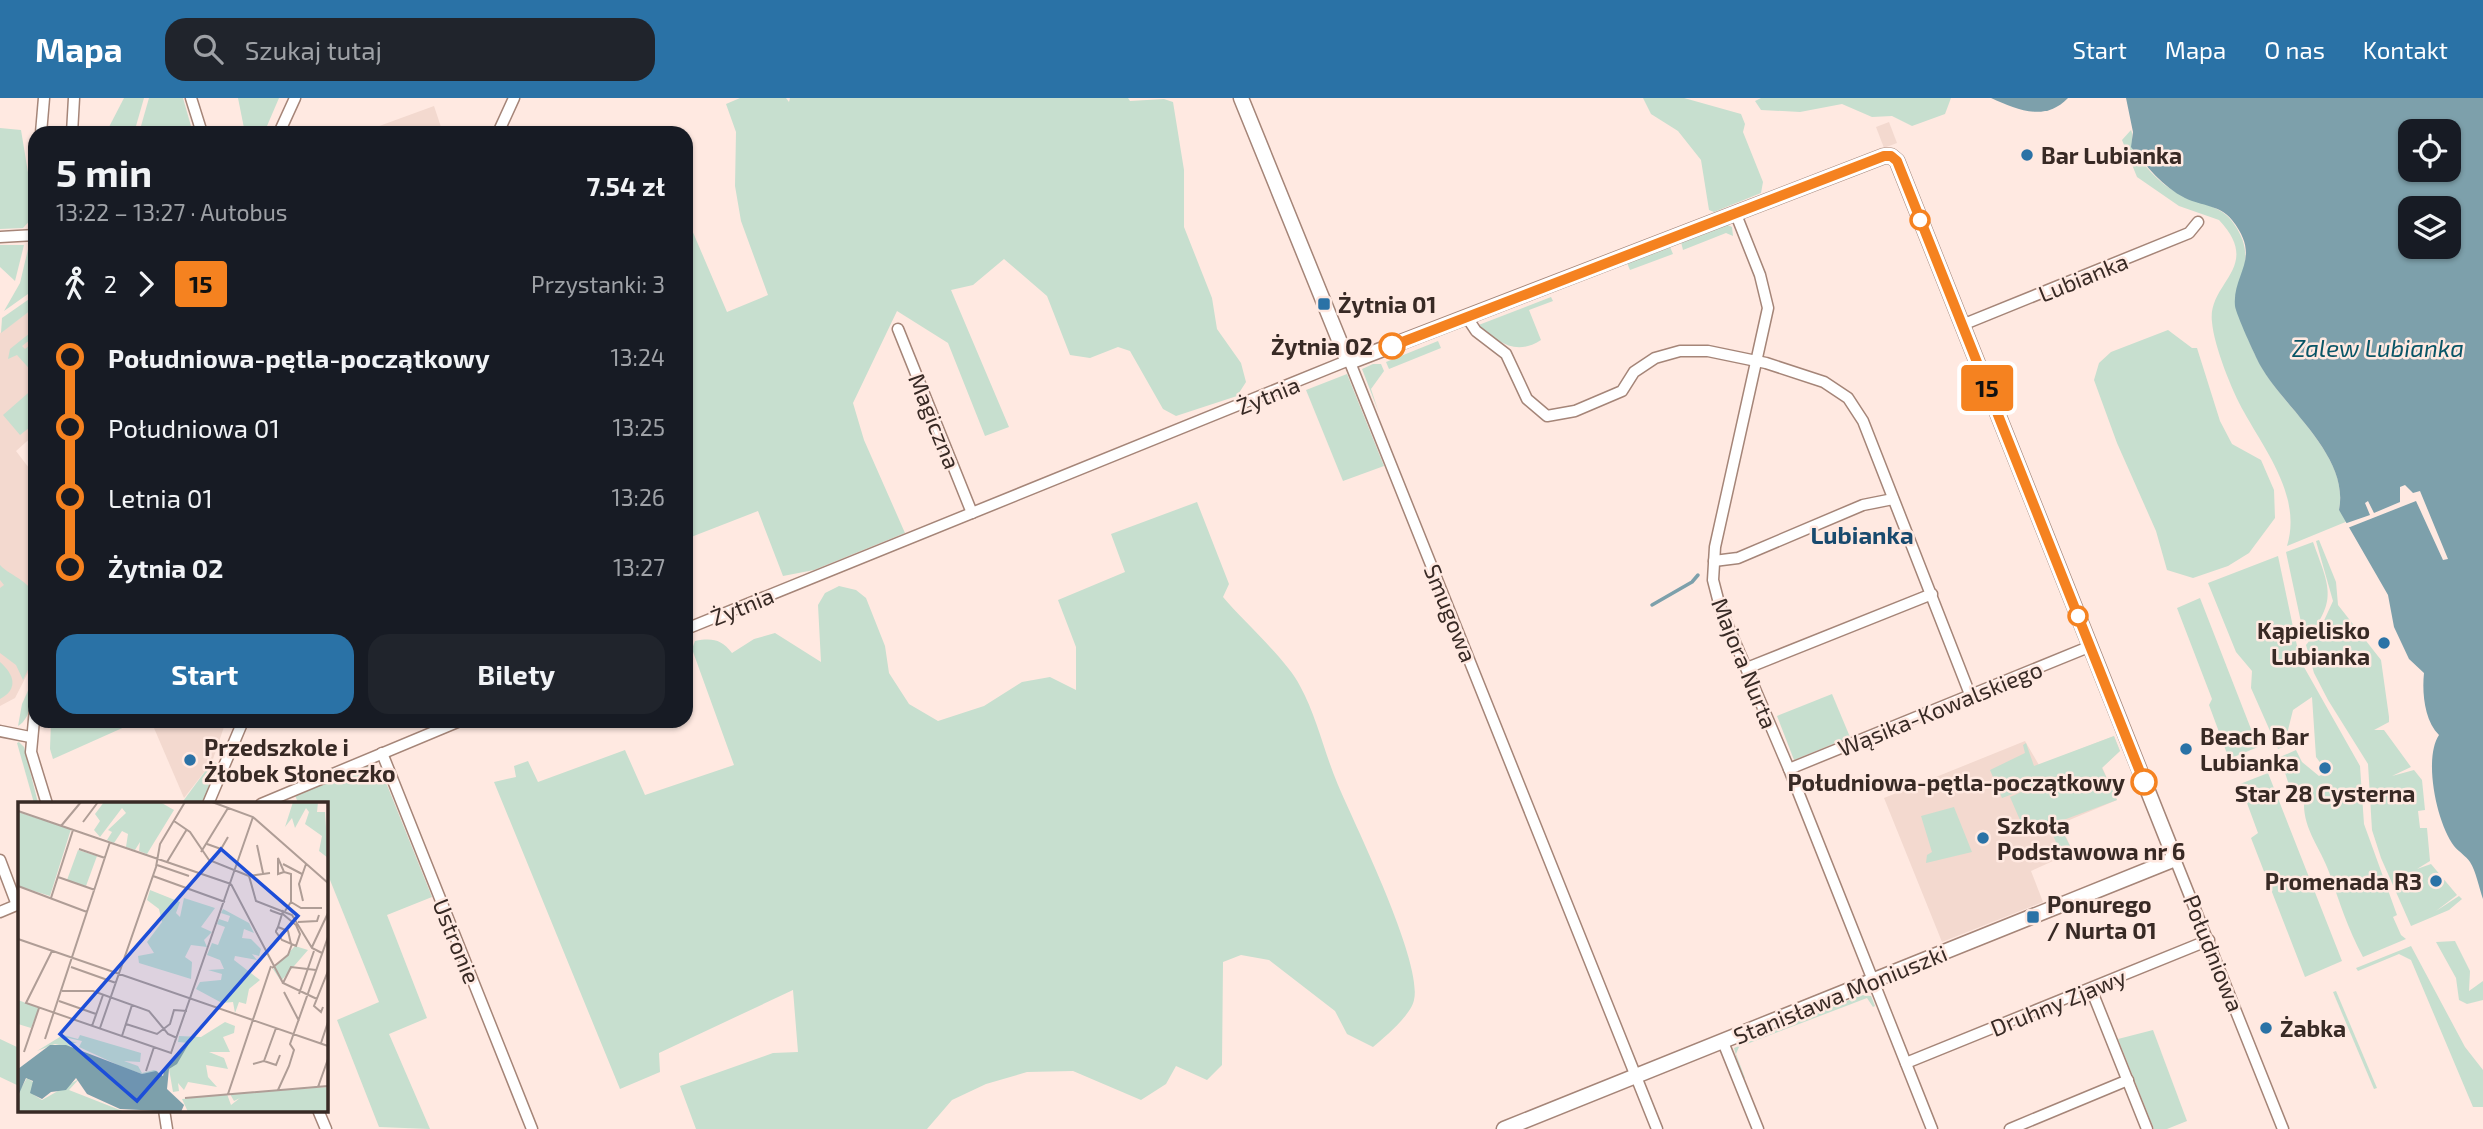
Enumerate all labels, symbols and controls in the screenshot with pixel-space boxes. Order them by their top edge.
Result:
search box [165,18,655,81]
text: Mapa [35,29,123,69]
icon: search [189,30,227,68]
text: Szukaj tutaj [245,34,382,65]
text: Start [2072,35,2127,64]
text: Mapa [2165,35,2226,64]
text: O nas [2264,35,2325,64]
text: Kontakt [2363,35,2448,64]
map controls [2398,119,2461,259]
button: locate [2398,119,2461,182]
place label: Bar Lubianka [2041,141,2182,169]
marker: Bar Lubianka [2019,147,2035,163]
text: 5 min [56,149,152,195]
text: 7.54 zł [586,170,665,201]
button: layers [2398,196,2461,259]
text: 13:22 – 13:27 · Autobus [56,198,287,226]
unlabelled marker [1910,210,1930,230]
street label: Lubianka [2034,246,2132,308]
icon: walk [56,265,94,303]
icon: forward [127,265,165,303]
text: 15 [189,269,213,298]
text: 2 [104,270,117,298]
text: Przystanki: 3 [531,270,665,298]
place label: Żytnia 01 [1338,290,1437,318]
marker: Żytnia 01 [1316,296,1332,312]
place label: Żytnia 02 [1271,332,1373,360]
marker: Żytnia 02 [1379,333,1405,359]
water label: Zalew Lubianka [2292,333,2464,362]
text: Południowa-pętla-początkowy [108,342,490,373]
text: 13:24 [611,343,665,371]
line badge: 15 [1955,365,2018,411]
street label: Magiczna [903,369,967,473]
street label: Żytnia [1232,370,1304,420]
text: 15 [1975,373,1999,402]
text: Południowa 01 [108,412,280,443]
text: 13:25 [612,413,665,441]
text: Letnia 01 [108,482,213,513]
text: 13:26 [612,483,665,511]
district label: Lubianka [1810,520,1914,549]
text: Żytnia 02 [108,552,223,583]
text: 13:27 [613,553,665,581]
street label: Smugowa [1419,560,1483,666]
street label: Żytnia [706,581,778,631]
street label: Majora Nurta [1706,594,1784,732]
unlabelled marker [2068,606,2088,626]
place label: Kąpielisko Lubianka [2257,616,2370,670]
button: Start [56,634,354,714]
button: Bilety [368,634,665,714]
marker: Kąpielisko Lubianka [2376,635,2392,651]
street label: Wąsika-Kowalskiego [1834,654,2046,762]
place label: Beach Bar Lubianka [2200,722,2309,776]
place label: Przedszkole i Żłobek Słoneczko [204,733,396,787]
marker: Beach Bar Lubianka [2178,741,2194,757]
marker: Przedszkole i Żłobek Słoneczko [182,752,198,768]
marker: Star 28 Cysterna [2317,760,2333,776]
place label: Południowa-pętla-początkowy [1787,768,2125,796]
marker: Południowa-pętla-początkowy [2131,769,2157,795]
place label: Star 28 Cysterna [2235,779,2415,807]
inset map [18,802,327,1112]
place label: Szkoła Podstawowa nr 6 [1997,811,2185,865]
marker: Szkoła Podstawowa nr 6 [1975,830,1991,846]
place label: Promenada R3 [2265,867,2422,895]
marker: Promenada R3 [2428,873,2444,889]
place label: Ponurego / Nurta 01 [2047,890,2157,944]
street label: Południowa [2178,890,2250,1016]
street label: Ustronie [427,894,487,988]
marker: Ponurego / Nurta 01 [2025,909,2041,925]
street label: Stanisława Moniuszki [1729,938,1951,1050]
street label: Druhny Zjawy [1986,962,2130,1042]
place label: Żabka [2280,1014,2346,1042]
marker: Żabka [2258,1020,2274,1036]

